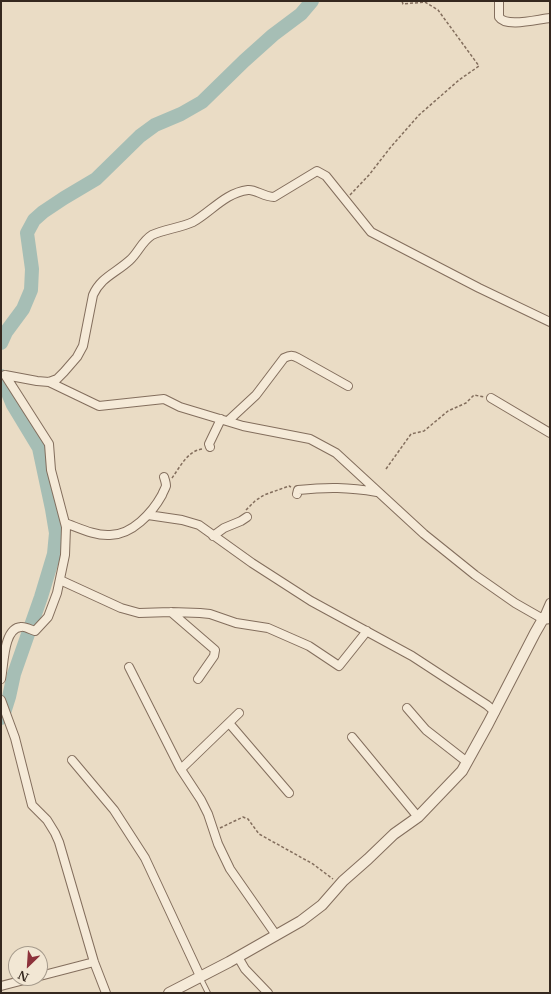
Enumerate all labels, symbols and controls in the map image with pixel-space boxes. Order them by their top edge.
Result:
north arrow [8,946,48,986]
text: N [16,967,31,984]

